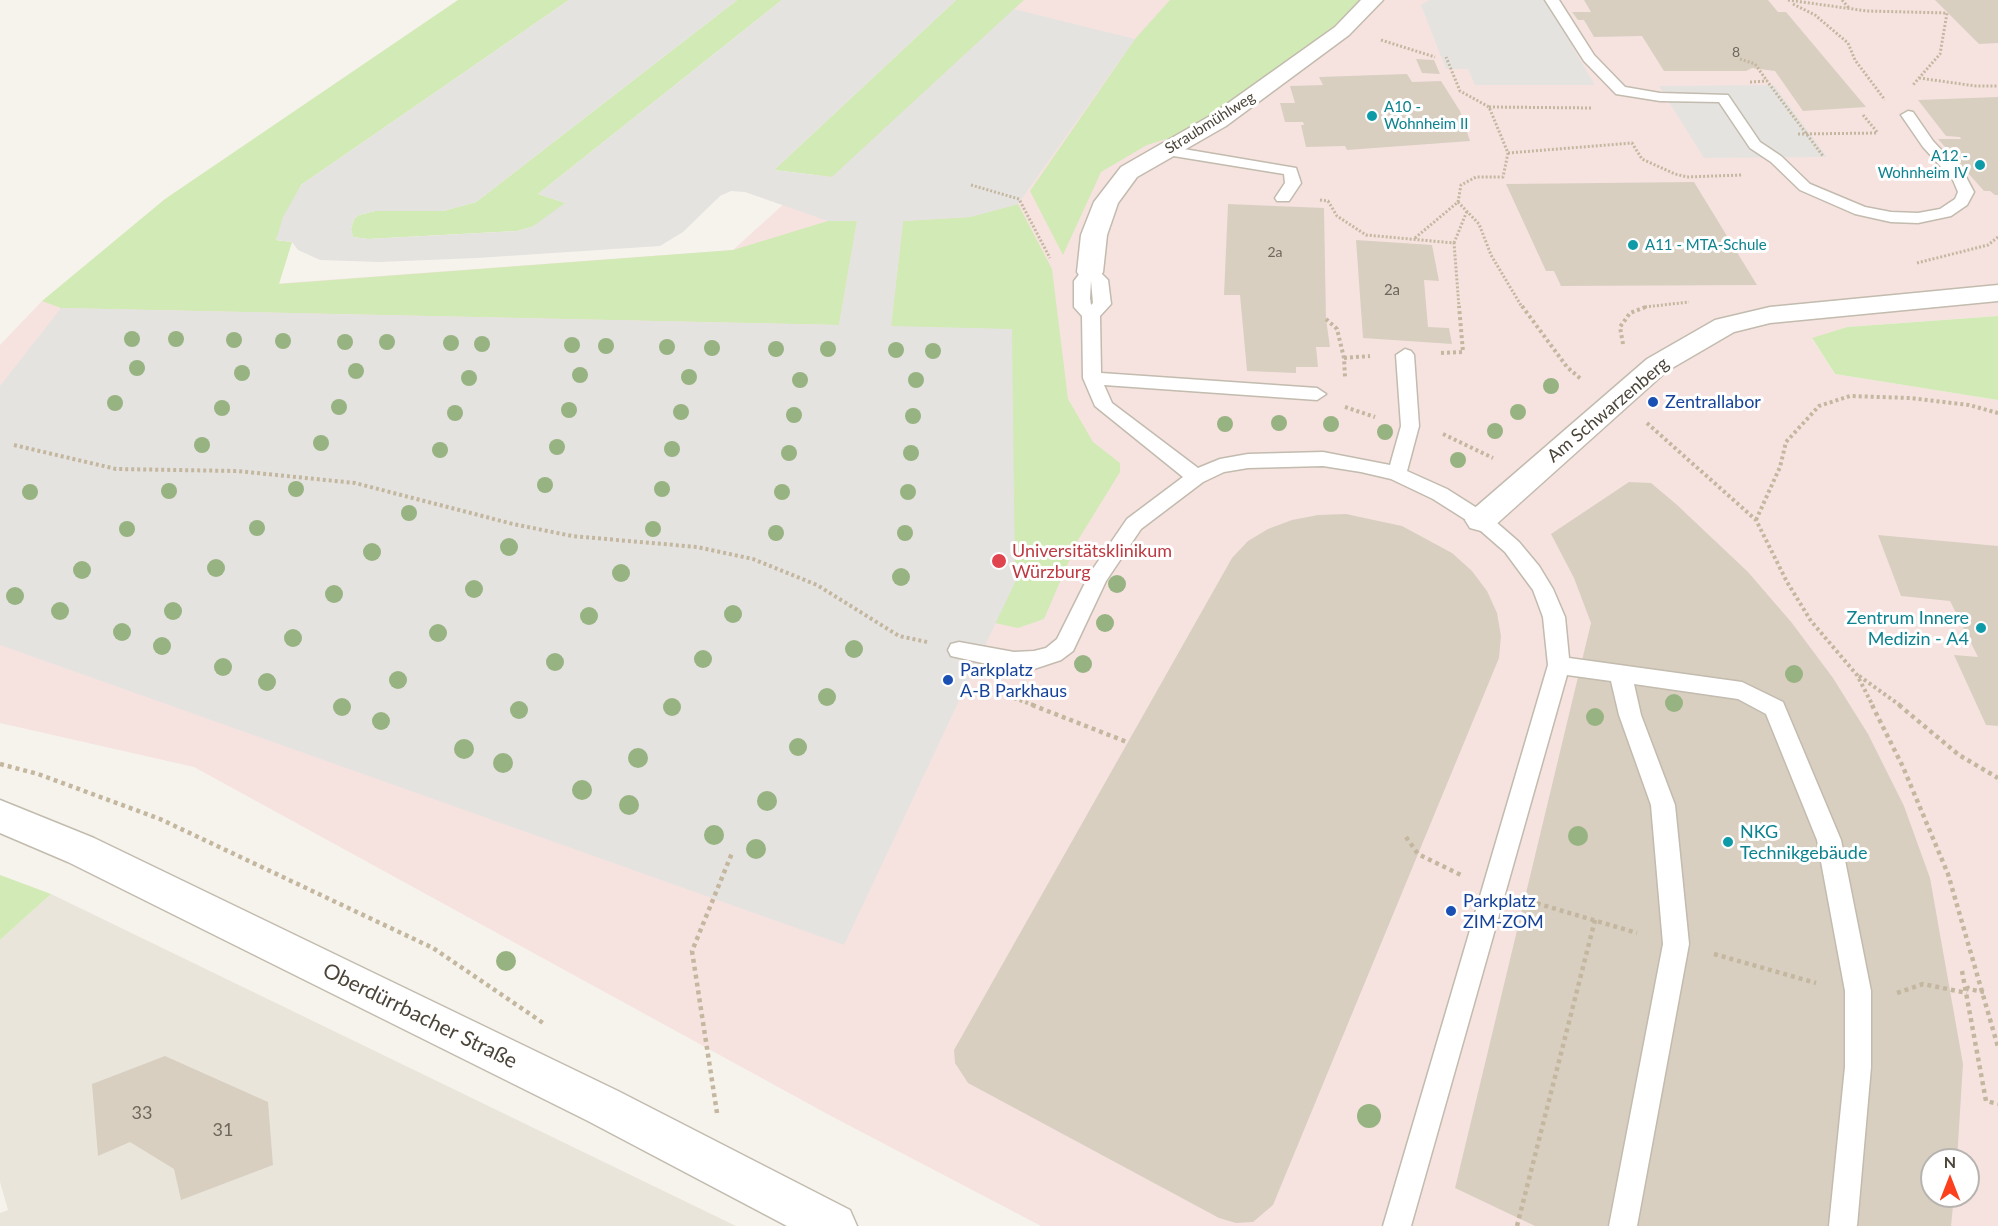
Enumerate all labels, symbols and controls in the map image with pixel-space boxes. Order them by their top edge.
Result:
house number: 8 [1732,44,1740,60]
street label: Straubmühlweg [1162,88,1258,158]
place label: A10 - Wohnheim II [1384,98,1468,133]
marker: A10 - Wohnheim II [1365,109,1379,123]
place label: A12 - Wohnheim IV [1878,147,1968,182]
marker: A12 - Wohnheim IV [1973,158,1987,172]
place label: A11 - MTA-Schule [1645,236,1767,254]
marker: A11 - MTA-Schule [1626,238,1640,252]
house number: 2a [1267,244,1283,260]
house number: 2a [1384,281,1400,299]
street label: Am Schwarzenberg [1543,353,1673,467]
place label: Zentrallabor [1665,391,1761,413]
marker: Zentrallabor [1646,395,1660,409]
place label: Universitätsklinikum Würzburg [1012,540,1172,582]
marker: Universitätsklinikum Würzburg [990,552,1008,570]
place label: Zentrum Innere Medizin - A4 [1847,607,1969,650]
marker: Zentrum Innere Medizin - A4 [1974,621,1988,635]
place label: Parkplatz A-B Parkhaus [960,659,1067,702]
marker: Parkplatz A-B Parkhaus [941,673,955,687]
place label: NKG Technikgebäude [1740,821,1867,864]
marker: NKG Technikgebäude [1721,835,1735,849]
place label: Parkplatz ZIM-ZOM [1463,890,1544,932]
marker: Parkplatz ZIM-ZOM [1444,904,1458,918]
street label: Oberdürrbacher Straße [319,958,521,1074]
house number: 33 [132,1102,152,1124]
house number: 31 [213,1119,233,1141]
north arrow [1920,1148,1980,1208]
text: N [1944,1152,1956,1171]

